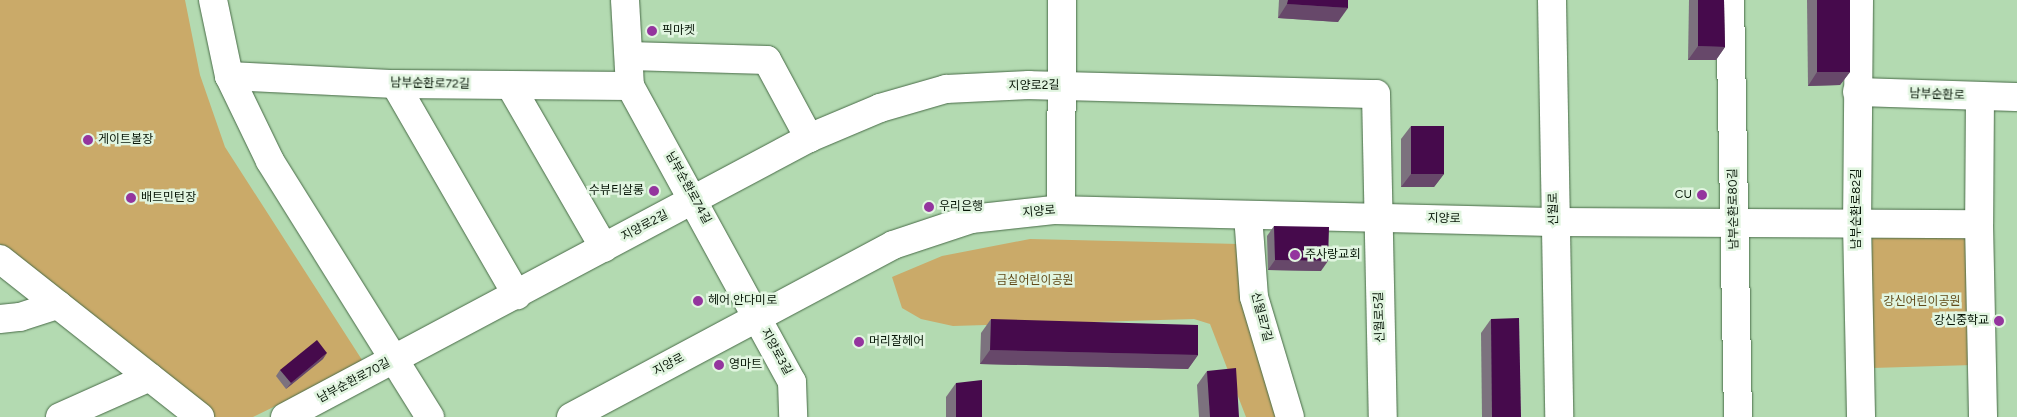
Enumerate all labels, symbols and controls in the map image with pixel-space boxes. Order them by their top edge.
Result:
place label: 픽마켓 [662,24,695,38]
marker: 픽마켓 [646,25,658,37]
street label: 남부순환로72길 [390,76,470,92]
street label: 지양로2길 [1008,78,1060,94]
street label: 남부순환로 [1909,87,1965,103]
place label: 게이트볼장 [98,133,153,147]
marker: 게이트볼장 [82,134,94,146]
street label: 남부순환로74길 [662,149,714,227]
street label: 남부순환로80길 [1726,168,1742,250]
street label: 남부순환로82길 [1850,169,1864,249]
place label: 수뷰티살롱 [589,184,644,198]
marker: 수뷰티살롱 [648,185,660,197]
place label: CU [1675,188,1692,202]
marker: CU [1696,189,1708,201]
place label: 배트민턴장 [141,191,196,205]
marker: 배트민턴장 [125,192,137,204]
street label: 신월로 [1547,192,1561,226]
place label: 우리은행 [939,200,983,214]
marker: 우리은행 [923,201,935,213]
street label: 지양로 [1022,203,1056,221]
street label: 지양로2길 [619,208,671,244]
street label: 지양로 [1427,212,1461,226]
place label: 주사랑교회 [1305,248,1360,262]
marker: 주사랑교회 [1289,249,1301,261]
park label: 금실어린이공원 [996,274,1074,288]
street label: 신월로7길 [1247,291,1275,343]
street label: 신월로5길 [1372,291,1388,343]
place label: 헤어 안다미로 [708,294,777,308]
marker: 헤어 안다미로 [692,295,704,307]
park label: 강신어린이공원 [1883,295,1961,309]
place label: 강신중학교 [1934,314,1989,328]
marker: 강신중학교 [1993,315,2005,327]
street label: 지양로3길 [757,326,795,378]
place label: 머리잘헤어 [869,335,924,349]
marker: 머리잘헤어 [853,336,865,348]
street label: 지양로 [651,351,687,379]
street label: 남부순환로70길 [315,356,393,406]
place label: 영마트 [729,358,762,372]
marker: 영마트 [713,359,725,371]

